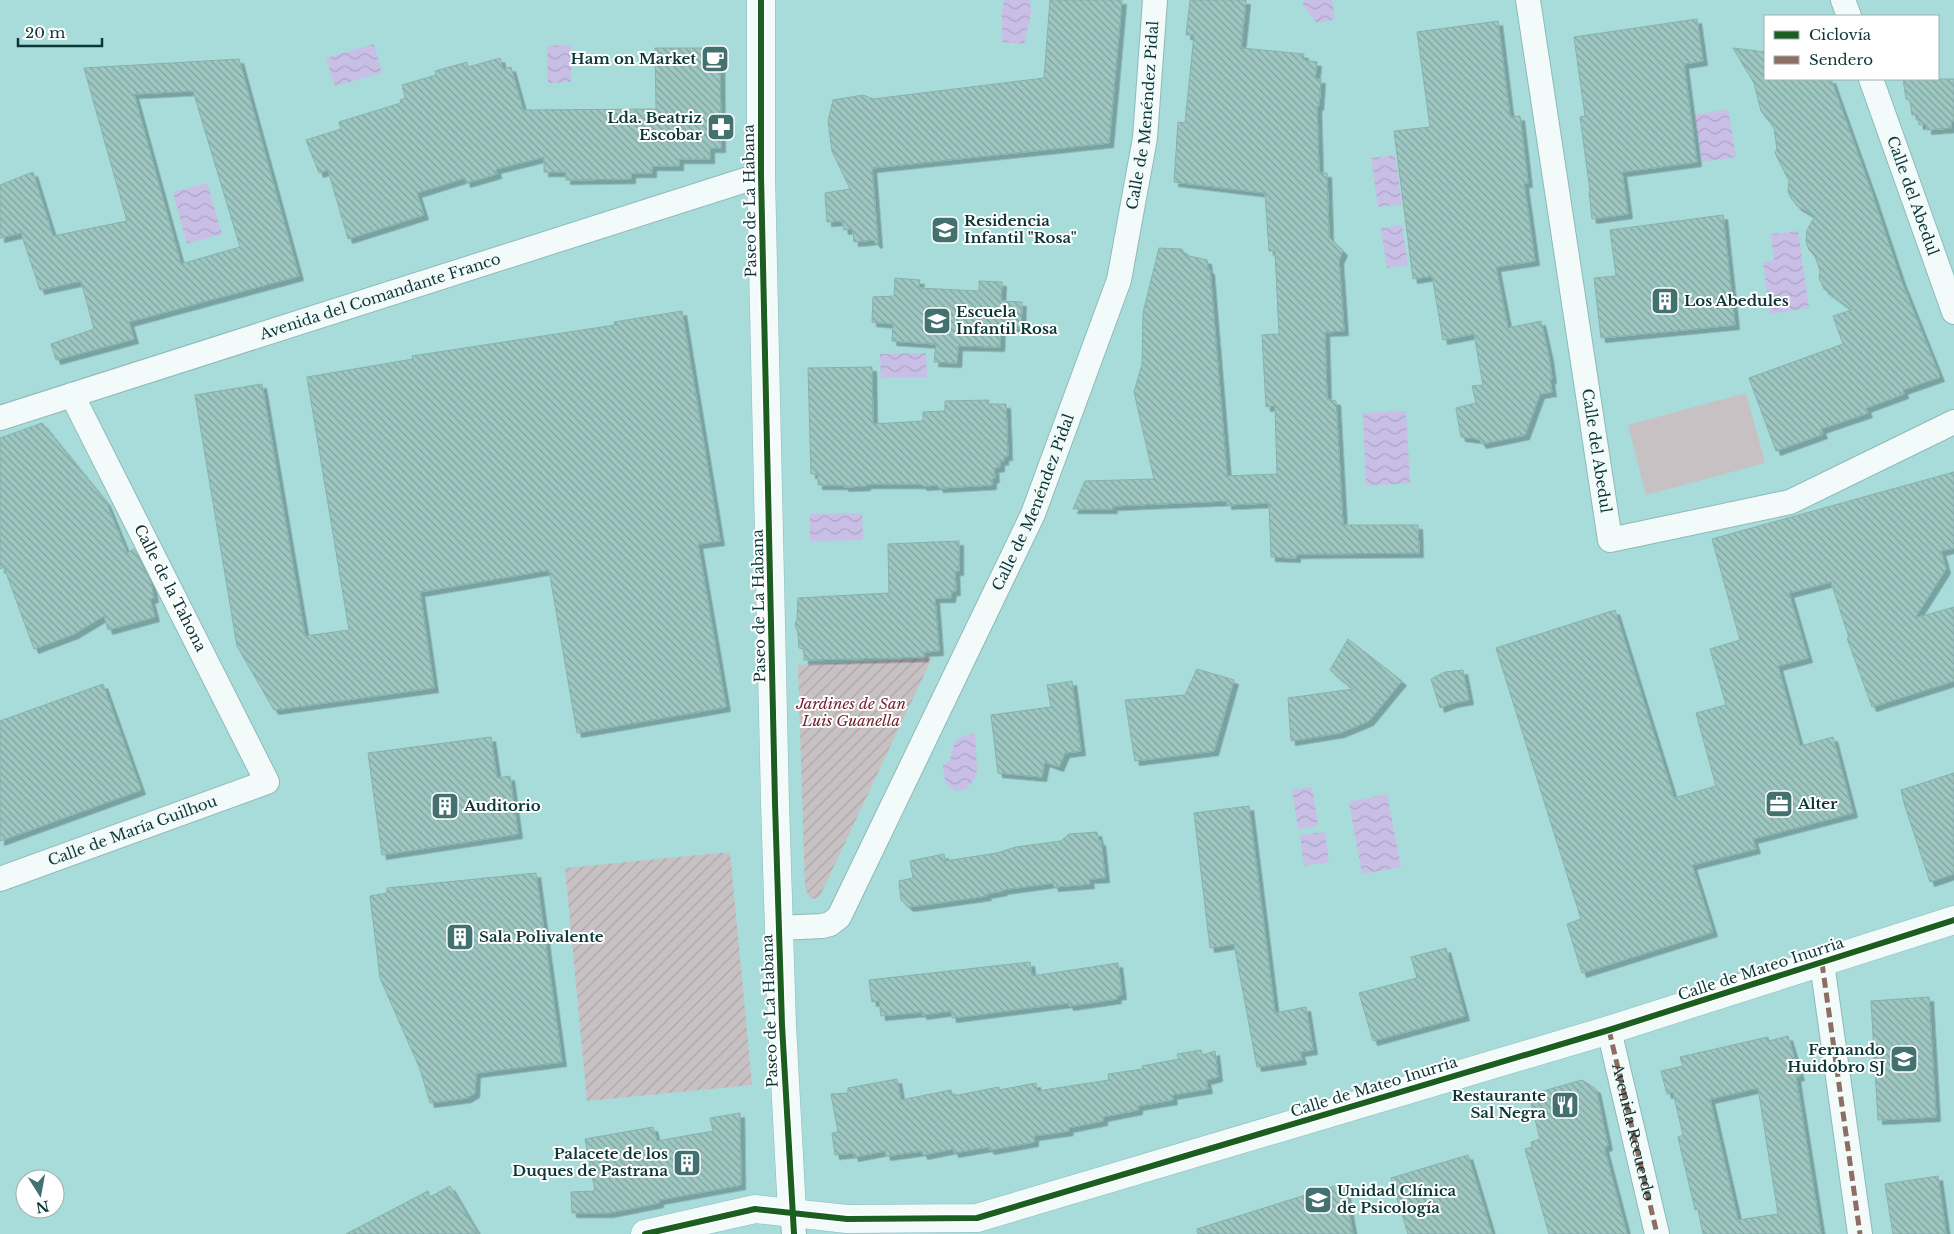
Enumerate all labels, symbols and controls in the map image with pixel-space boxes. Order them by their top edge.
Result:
scale bar [18,15,101,47]
legend [1764,15,1939,80]
street label: Calle de Menéndez Pidal [1122,20,1162,211]
text: 20 m [25,23,65,42]
text: Ciclovía [1809,25,1872,44]
cafe icon: Ham on Market [700,44,730,74]
place label: Ham on Market [571,49,696,68]
text: Sendero [1809,50,1873,69]
place label: Lda. Beatriz Escobar [607,108,703,144]
pharmacy icon: Lda. Beatriz Escobar [706,112,736,142]
street label: Paseo de La Habana [739,124,760,278]
street label: Calle del Abedul [1883,133,1943,258]
place label: Residencia Infantil "Rosa" [964,211,1077,247]
school or university icon: Residencia Infantil "Rosa" [930,215,960,245]
street label: Avenida del Comandante Franco [256,249,503,344]
building icon: Los Abedules [1650,286,1680,316]
place label: Los Abedules [1684,291,1789,310]
place label: Escuela Infantil Rosa [956,302,1058,338]
school or university icon: Escuela Infantil Rosa [922,306,952,336]
street label: Calle del Abedul [1578,387,1616,514]
street label: Calle de Menéndez Pidal [988,411,1078,594]
street label: Calle de la Tahona [130,521,211,655]
street label: Paseo de La Habana [748,529,769,683]
park label: Jardines de San Luis Guanella [795,694,906,730]
office icon: Alter [1764,789,1794,819]
street label: Calle de María Guilhou [45,791,220,870]
building icon: Auditorio [430,791,460,821]
place label: Alter [1797,794,1838,813]
place label: Auditorio [463,796,541,815]
building icon: Sala Polivalente [445,922,475,952]
place label: Sala Polivalente [479,927,604,946]
street label: Calle de Mateo Inurria [1675,932,1847,1004]
street label: Paseo de La Habana [757,933,782,1088]
place label: Fernando Huidobro SJ [1787,1040,1885,1076]
school or university icon: Fernando Huidobro SJ [1889,1044,1919,1074]
street label: Calle de Mateo Inurria [1288,1052,1460,1121]
street label: Avenida Recuerdo [1608,1061,1659,1203]
place label: Restaurante Sal Negra [1452,1086,1546,1122]
restaurant icon: Restaurante Sal Negra [1550,1090,1580,1120]
place label: Palacete de los Duques de Pastrana [512,1144,668,1180]
building icon: Palacete de los Duques de Pastrana [672,1148,702,1178]
north arrow [15,1169,65,1219]
place label: Unidad Clínica de Psicología [1337,1181,1456,1217]
school or university icon: Unidad Clínica de Psicología [1303,1185,1333,1215]
text: N [34,1197,51,1217]

